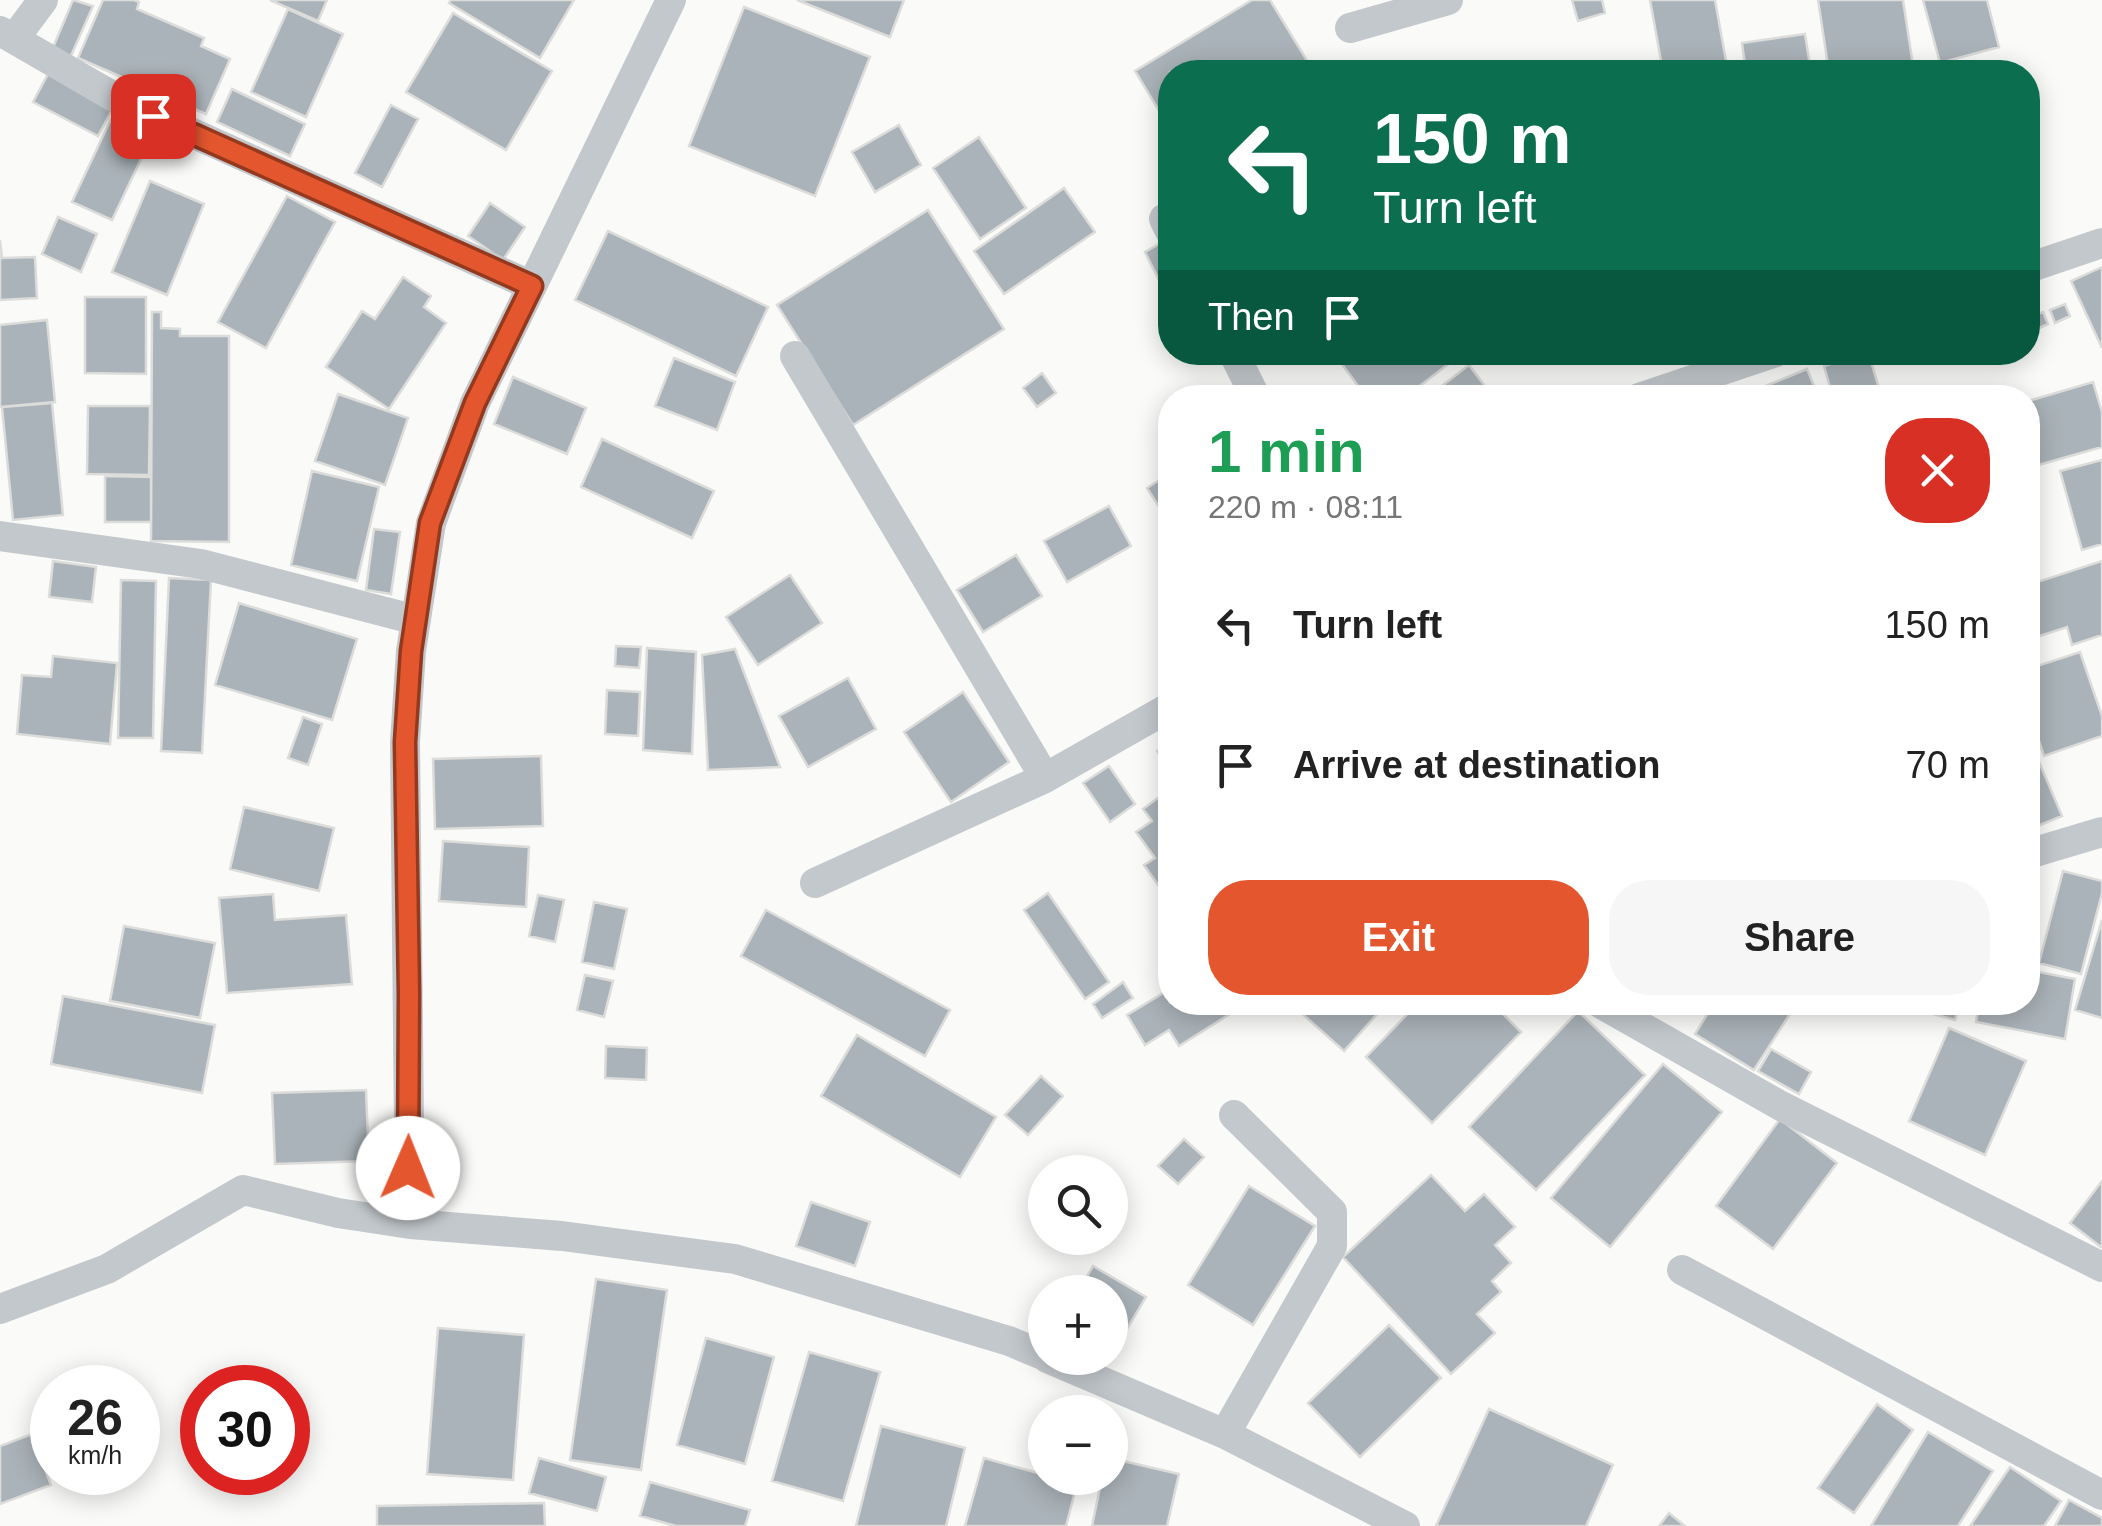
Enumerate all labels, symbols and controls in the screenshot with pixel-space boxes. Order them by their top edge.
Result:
pin [111,74,196,159]
icon: arrive [126,89,181,144]
icon: left [1208,100,1338,230]
text: 150 m [1373,100,1571,178]
text: Turn left [1373,182,1536,233]
icon: arrive [1315,290,1370,345]
text: Then [1208,296,1295,338]
text: 1 min [1208,418,1365,485]
button: close [1885,418,1990,523]
text: 220 m · 08:11 [1208,489,1403,525]
icon: left [1208,598,1263,653]
text: Turn left [1293,604,1442,646]
text: 150 m [1884,604,1990,646]
icon: arrive [1208,738,1263,793]
text: Arrive at destination [1293,744,1660,786]
text: 70 m [1906,744,1990,786]
button: Exit [1208,880,1589,995]
button: Share [1609,880,1990,995]
position arrow [356,1116,460,1220]
map controls [1028,1155,1128,1495]
button: search [1028,1155,1128,1255]
button: + [1028,1275,1128,1375]
speed limit sign: 30 [180,1365,310,1495]
text: 26 [67,1390,123,1446]
button: − [1028,1395,1128,1495]
text: km/h [68,1441,122,1469]

